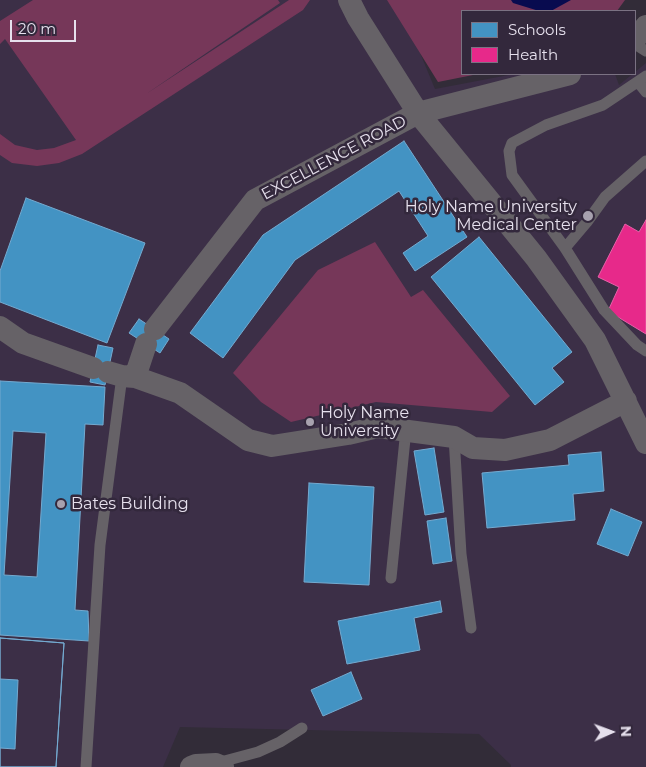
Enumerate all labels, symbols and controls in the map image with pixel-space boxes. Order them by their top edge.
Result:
scale bar [12,10,79,42]
legend [461,10,636,75]
text: 20 m [18,19,56,38]
text: Schools [508,20,566,39]
text: Health [508,45,558,64]
street label: EXCELLENCE ROAD [258,112,410,204]
place label: Holy Name University Medical Center [405,197,577,235]
marker: Holy Name University Medical Center [581,209,595,223]
place label: Holy Name University [320,403,409,441]
marker: Holy Name University [304,416,316,428]
place label: Bates Building [71,494,189,514]
marker: Bates Building [55,498,67,510]
north arrow [586,707,636,757]
text: N [617,726,635,737]

